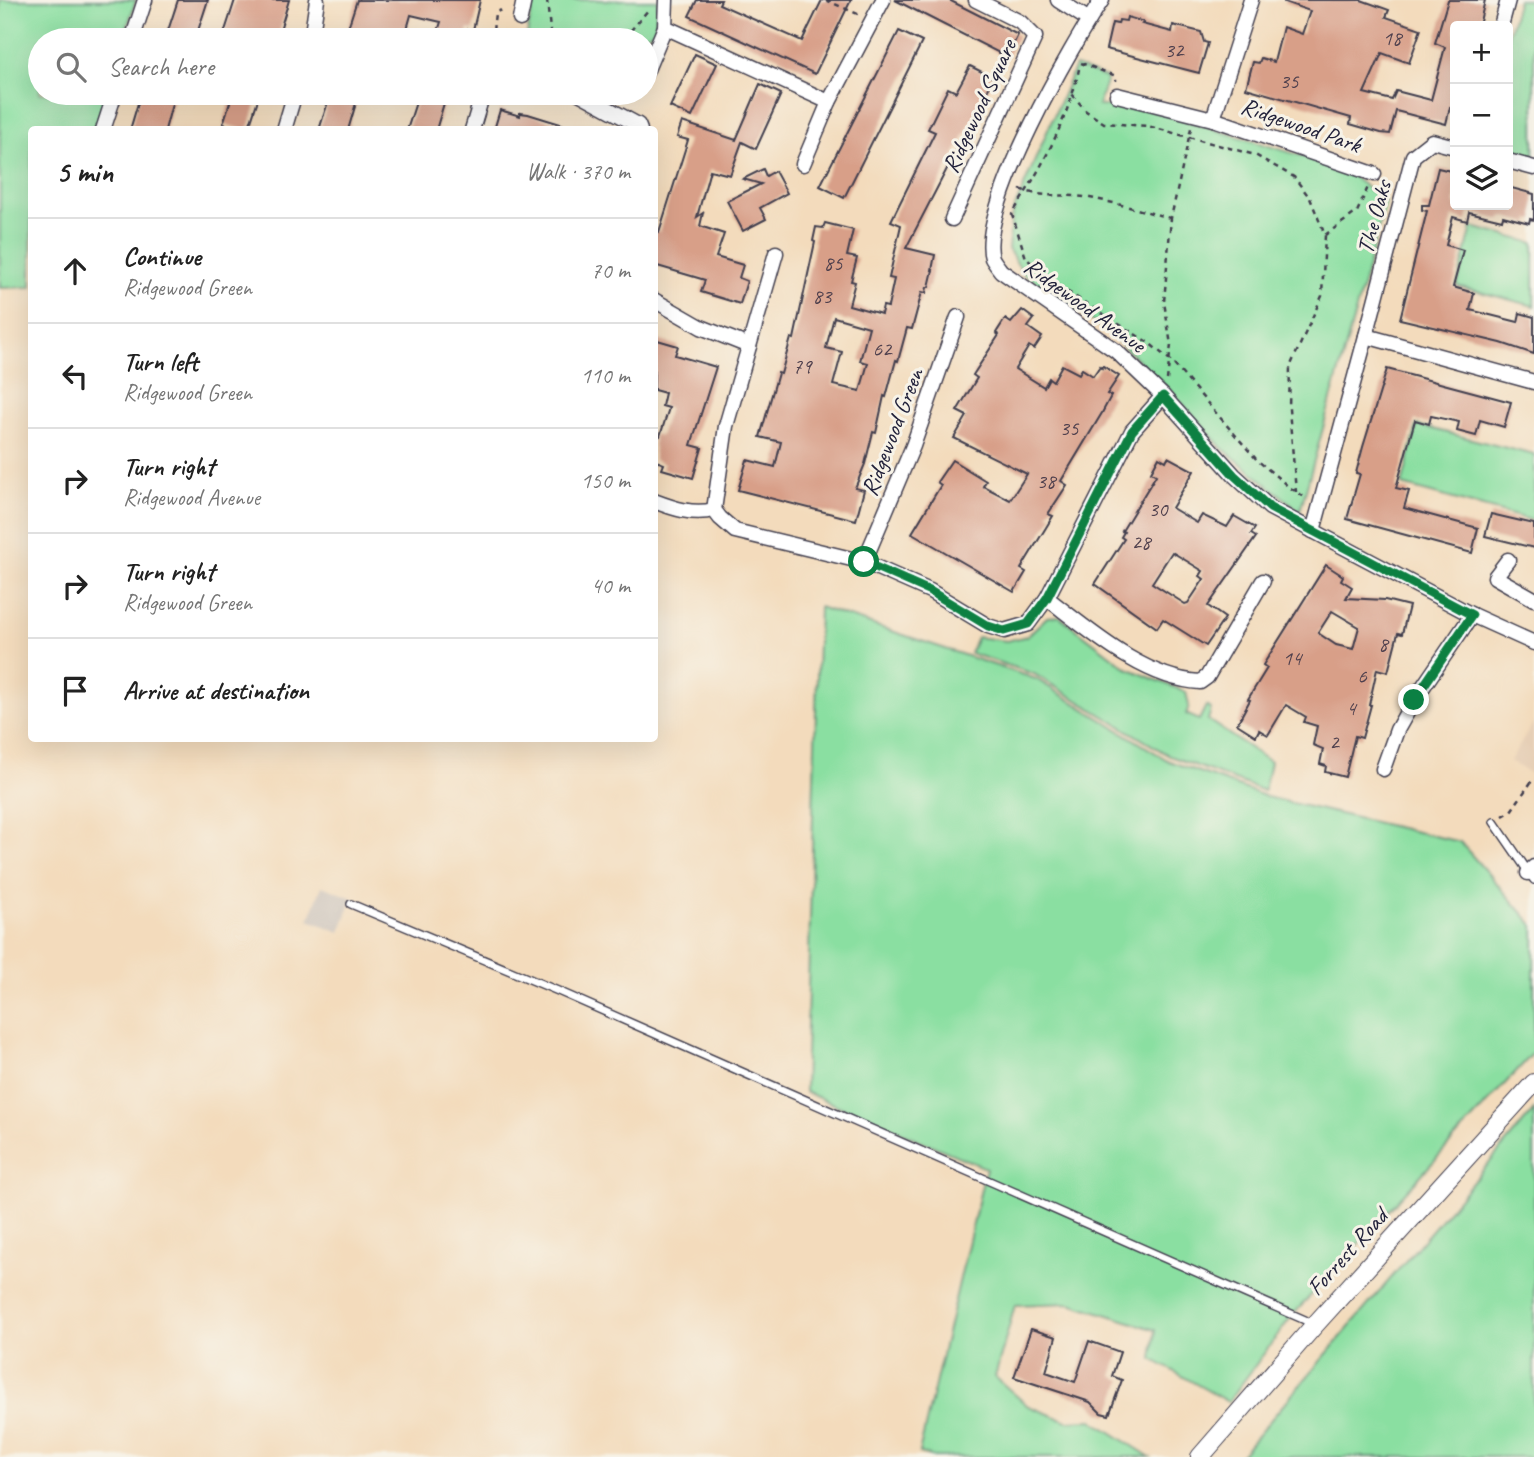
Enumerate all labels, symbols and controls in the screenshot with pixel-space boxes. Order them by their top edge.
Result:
map controls [1450,21,1513,210]
button: + [1450,21,1513,84]
house number: 18 [1383,25,1404,51]
search box [28,28,658,105]
street label: Ridgewood Square [935,33,1024,177]
house number: 32 [1165,37,1185,63]
icon: search [52,48,90,86]
text: Search here [108,50,214,83]
house number: 35 [1280,68,1300,94]
button: − [1450,84,1513,147]
street label: Ridgewood Park [1237,91,1367,160]
button: layers [1450,147,1513,210]
text: 5 min [56,153,113,191]
text: Walk · 370 m [526,157,630,186]
street label: The Oaks [1350,175,1399,257]
text: Continue [123,240,201,273]
house number: 85 [824,250,844,276]
street label: Ridgewood Avenue [1018,251,1153,360]
icon: ahead [56,252,94,290]
text: 70 m [591,256,630,285]
text: Ridgewood Green [123,273,252,302]
house number: 83 [813,283,833,309]
house number: 62 [873,336,893,362]
text: Turn left [123,345,198,378]
house number: 79 [793,353,813,379]
icon: left [56,357,94,395]
text: 110 m [581,361,630,390]
street label: Ridgewood Green [854,363,931,500]
text: Ridgewood Green [123,378,252,407]
house number: 35 [1060,415,1080,441]
text: Turn right [123,450,214,483]
icon: right [56,462,94,500]
text: 150 m [581,466,630,495]
house number: 38 [1037,468,1058,494]
text: Ridgewood Avenue [123,483,260,512]
house number: 30 [1149,496,1169,522]
house number: 28 [1132,529,1153,555]
route start [848,546,879,577]
text: Turn right [123,555,214,588]
icon: right [56,567,94,605]
text: 40 m [591,571,630,600]
text: Ridgewood Green [123,588,252,617]
house number: 8 [1378,631,1390,657]
house number: 14 [1283,645,1304,671]
house number: 6 [1357,663,1367,689]
icon: arrive [56,672,94,710]
text: Arrive at destination [123,674,309,707]
route end [1398,684,1429,715]
house number: 4 [1346,695,1358,721]
house number: 2 [1329,729,1340,755]
street label: Forrest Road [1300,1200,1396,1302]

